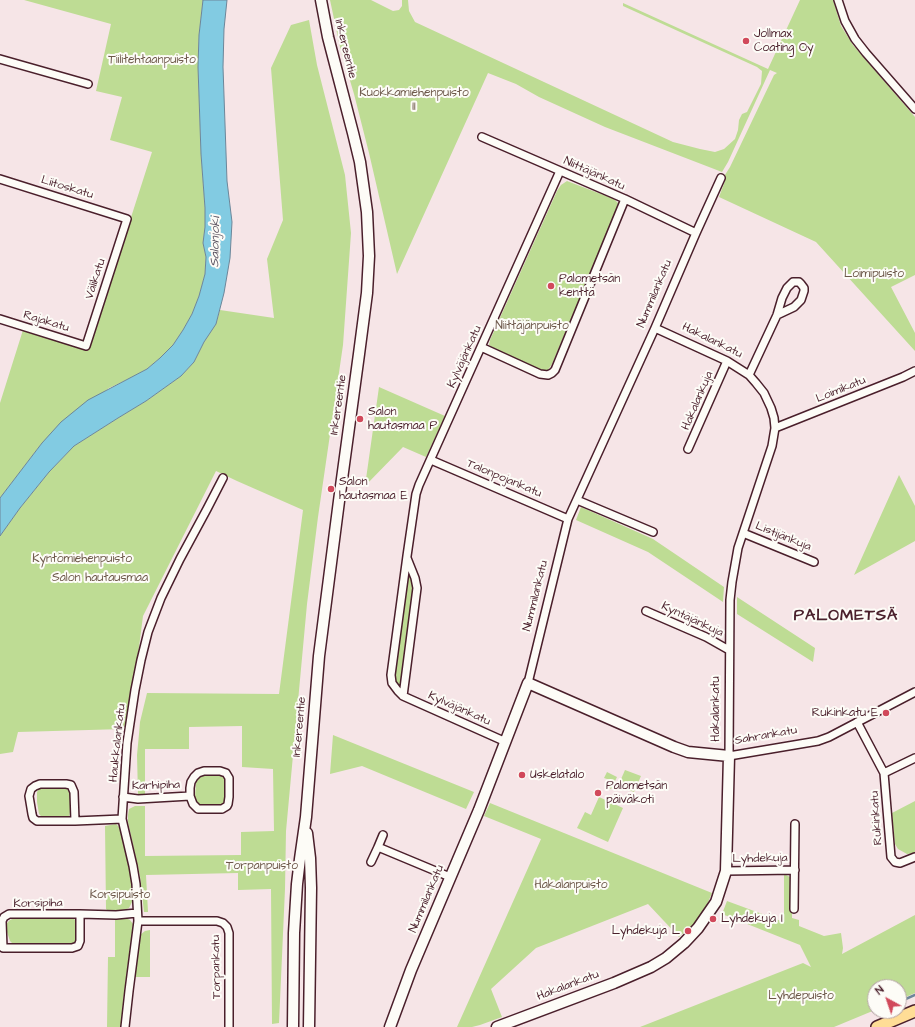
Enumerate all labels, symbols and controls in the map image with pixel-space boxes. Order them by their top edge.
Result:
street label: Inkereentie [331,18,359,80]
place label: Jollmax Coating Oy [754,27,814,55]
marker: Jollmax Coating Oy [741,36,751,46]
park label: Tiilitehtaanpuisto [108,53,196,67]
park label: Kuokkamiehenpuisto II [359,86,469,114]
street label: Niittäjänkatu [561,154,627,194]
street label: Liitoskatu [39,173,95,203]
water label: Salonjoki [208,217,224,267]
street label: Välikatu [83,257,109,301]
street label: Nummilankatu [634,258,676,330]
park label: Loimipuisto [844,267,904,281]
place label: Palometsän kenttä [559,272,620,300]
marker: Palometsän kenttä [546,281,556,291]
street label: Rajakatu [21,308,71,336]
park label: Niittäjänpuisto [495,319,569,333]
street label: Hakalankatu [680,320,744,362]
street label: Kylväjänkatu [445,324,485,390]
street label: Hakalankuja [679,369,717,433]
street label: Loimikatu [814,373,868,407]
street label: Inkereentie [328,374,350,436]
place label: Salon hautasmaa P [368,405,437,433]
marker: Salon hautasmaa P [355,414,365,424]
street label: Talonpojankatu [464,457,544,501]
place label: Salon hautasmaa E [339,475,408,503]
marker: Salon hautasmaa E [326,484,336,494]
street label: Listijänkuja [753,519,813,555]
park label: Kyntömiehenpuisto [32,552,132,566]
street label: Nummilankatu [520,559,552,633]
park label: Salon hautausmaa [52,571,148,585]
street label: Kyntäjänkuja [659,599,725,641]
district label: PALOMETSÄ [794,607,898,627]
street label: Hakalankatu [709,676,723,742]
street label: Kylväjänkatu [426,689,492,729]
street label: Inkereentie [290,696,310,758]
street label: Haukkalankatu [107,703,129,783]
place label: Rukinkatu E [812,706,878,720]
marker: Rukinkatu E [881,708,891,718]
street label: Sahrankatu [734,723,798,749]
place label: Uskelatalo [530,768,584,782]
marker: Uskelatalo [517,770,527,780]
street label: Karhipiha [132,778,180,794]
place label: Palometsän päiväkoti [606,779,667,807]
marker: Palometsän päiväkoti [593,788,603,798]
street label: Rukinkatu [868,790,886,846]
street label: Lyhdekuja [732,851,788,867]
park label: Torpanpuisto [226,859,298,873]
street label: Nummilankatu [406,863,448,935]
park label: Hakalanpuisto [534,878,608,892]
park label: Korsipuisto [90,888,150,902]
street label: Korsipiha [13,896,63,912]
place label: Lyhdekuja I [721,912,783,926]
marker: Lyhdekuja I [708,914,718,924]
place label: Lyhdekuja L [612,924,680,938]
marker: Lyhdekuja L [683,926,693,936]
street label: Torpankatu [209,935,225,999]
street label: Hakalankatu [535,968,601,1004]
north arrow [867,979,907,1019]
text: N [872,982,887,998]
park label: Lyhdepuisto [768,989,834,1003]

